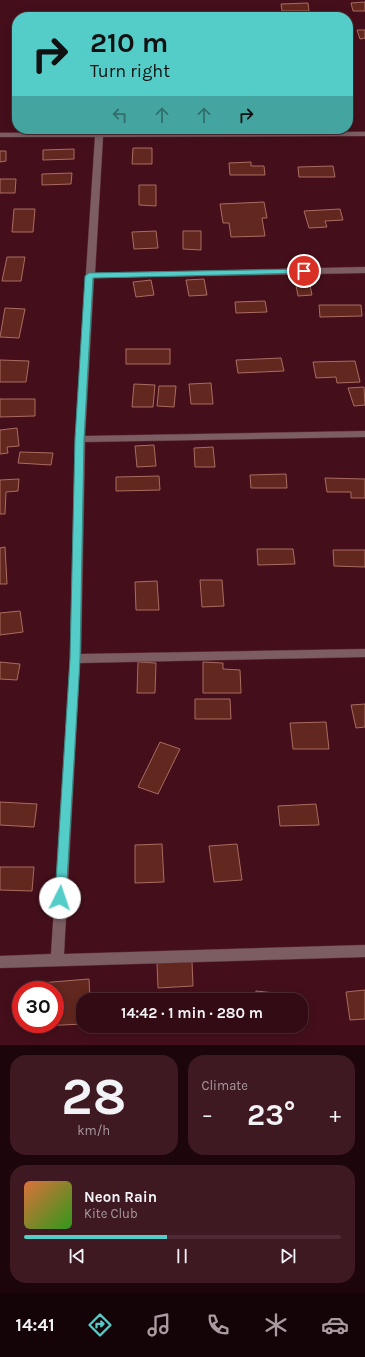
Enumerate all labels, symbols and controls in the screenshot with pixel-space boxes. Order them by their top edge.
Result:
text: 210 m [90,26,168,59]
icon: right [24,28,76,80]
text: Turn right [90,60,170,82]
icon: left [109,104,131,126]
icon: ahead [151,104,173,126]
icon: ahead [193,104,215,126]
icon: right [235,104,257,126]
pin [287,254,321,288]
icon: arrive [293,260,315,282]
position arrow [39,877,81,919]
speed limit sign: 30 [12,981,64,1033]
text: 14:42 · 1 min · 280 m [121,1004,263,1022]
text: 28 [61,1066,126,1127]
text: Climate [202,1078,248,1093]
text: 23° [247,1097,295,1133]
text: − [202,1102,213,1128]
text: + [329,1102,341,1128]
text: km/h [77,1123,110,1138]
text: Neon Rain [84,1188,157,1206]
text: Kite Club [84,1206,138,1221]
icon: previous [66,1245,88,1267]
icon: pause [171,1245,193,1267]
icon: next [277,1245,299,1267]
icon: directions [86,1311,114,1339]
icon: music [145,1311,173,1339]
icon: phone [204,1311,232,1339]
icon: climate [262,1311,290,1339]
icon: car [321,1311,349,1339]
text: 14:41 [15,1314,55,1336]

